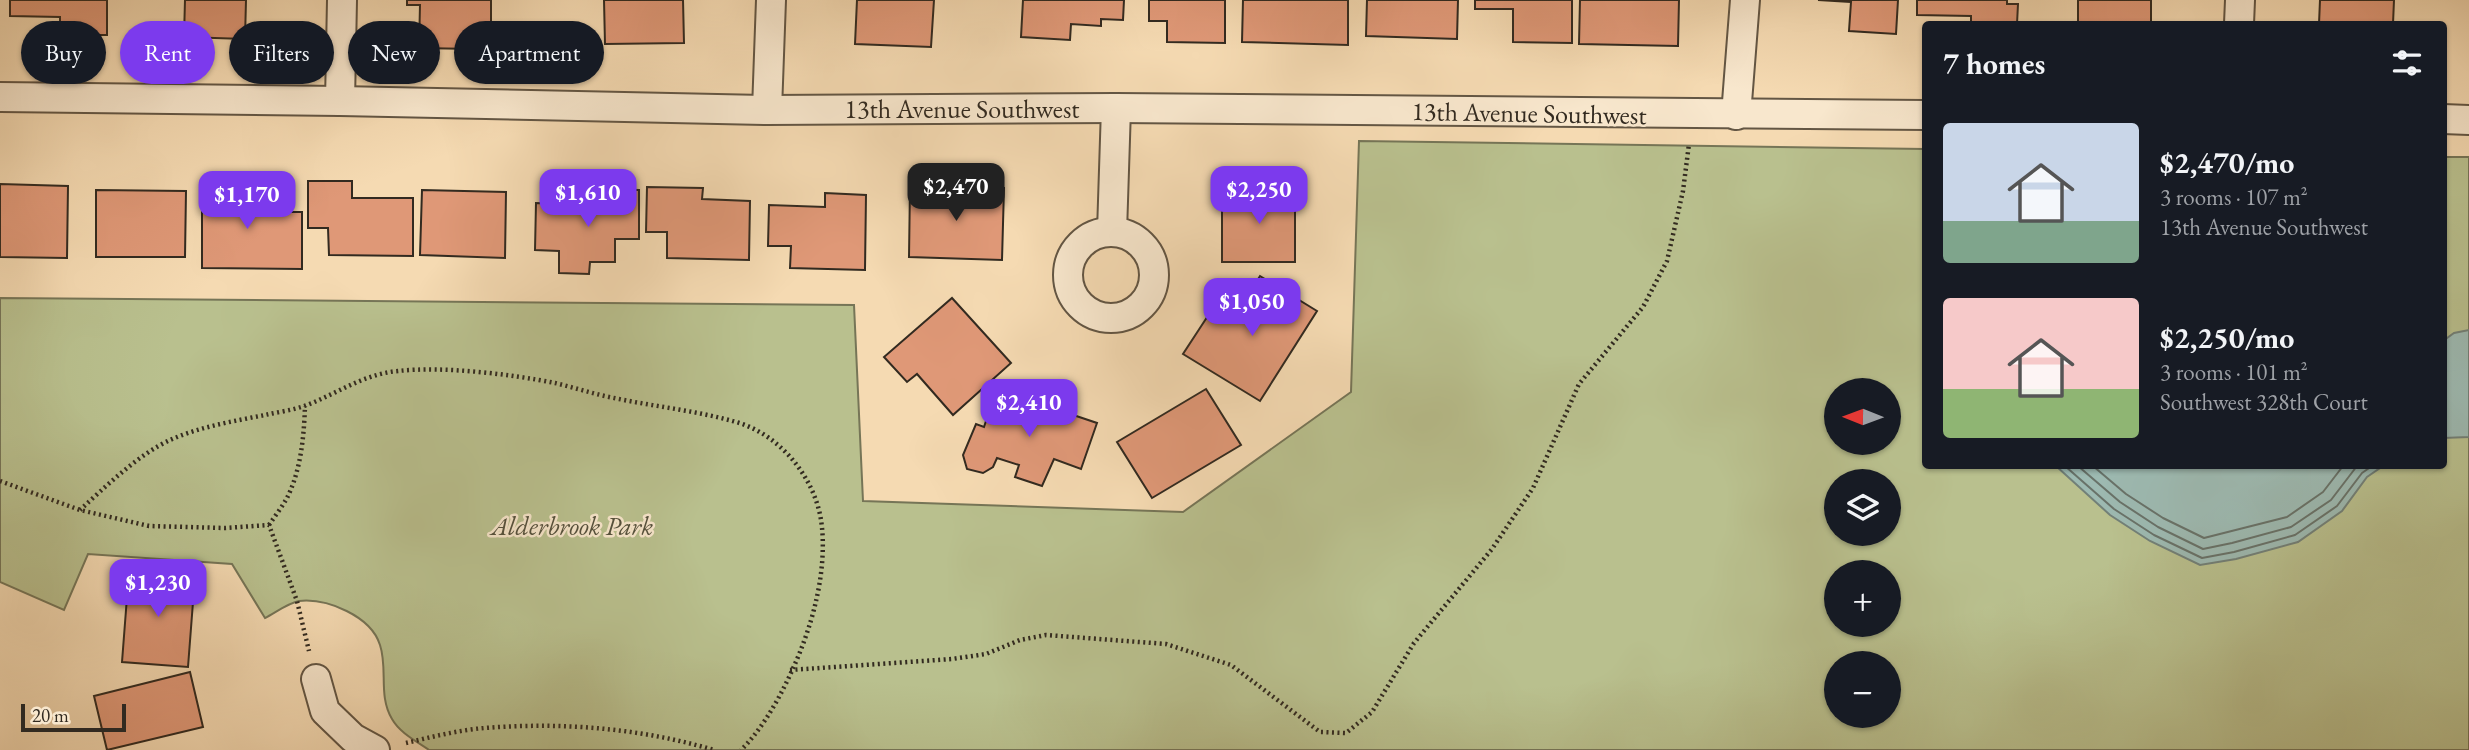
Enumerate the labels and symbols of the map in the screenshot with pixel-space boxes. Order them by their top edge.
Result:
street label: 13th Avenue Southwest [845,92,1079,126]
street label: 13th Avenue Southwest [1411,94,1647,132]
pin: $2,470 [899,164,1013,223]
pin: $2,250 [1202,166,1316,226]
pin: $1,610 [531,170,645,229]
pin: $1,170 [190,172,304,231]
pin: $1,050 [1195,278,1309,338]
north arrow [1824,378,1900,455]
pin: $2,410 [972,380,1086,439]
park label: Alderbrook Park [489,509,653,543]
pin: $1,230 [101,560,215,619]
scale bar [21,701,126,733]

